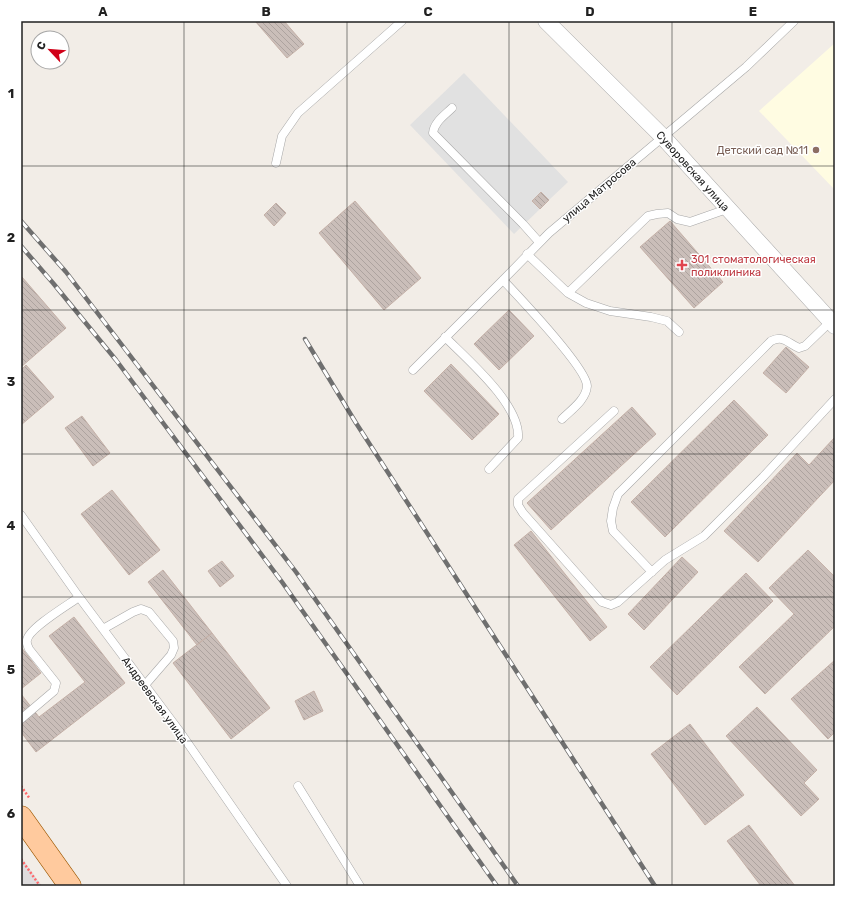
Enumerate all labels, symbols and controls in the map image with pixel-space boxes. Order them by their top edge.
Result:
text: A [98,4,108,19]
text: B [261,4,271,19]
text: C [423,4,433,19]
text: D [585,4,595,19]
text: E [749,4,757,19]
north arrow [30,30,70,70]
text: С [34,39,49,52]
text: 1 [8,86,14,101]
street label: Суворовская улица [653,129,732,214]
place label: Детский сад №11 [717,144,808,157]
marker: Детский сад №11 [811,145,821,155]
street label: улица Матросова [560,156,639,225]
text: 2 [7,230,15,245]
place label: 301 стоматологическая поликлиника [691,253,816,279]
marker: 301 стоматологическая поликлиника [676,259,688,271]
text: 3 [7,374,16,389]
text: 4 [7,518,16,533]
street label: Андреевская улица [119,654,190,746]
text: 5 [7,662,15,677]
text: 6 [7,806,16,821]

